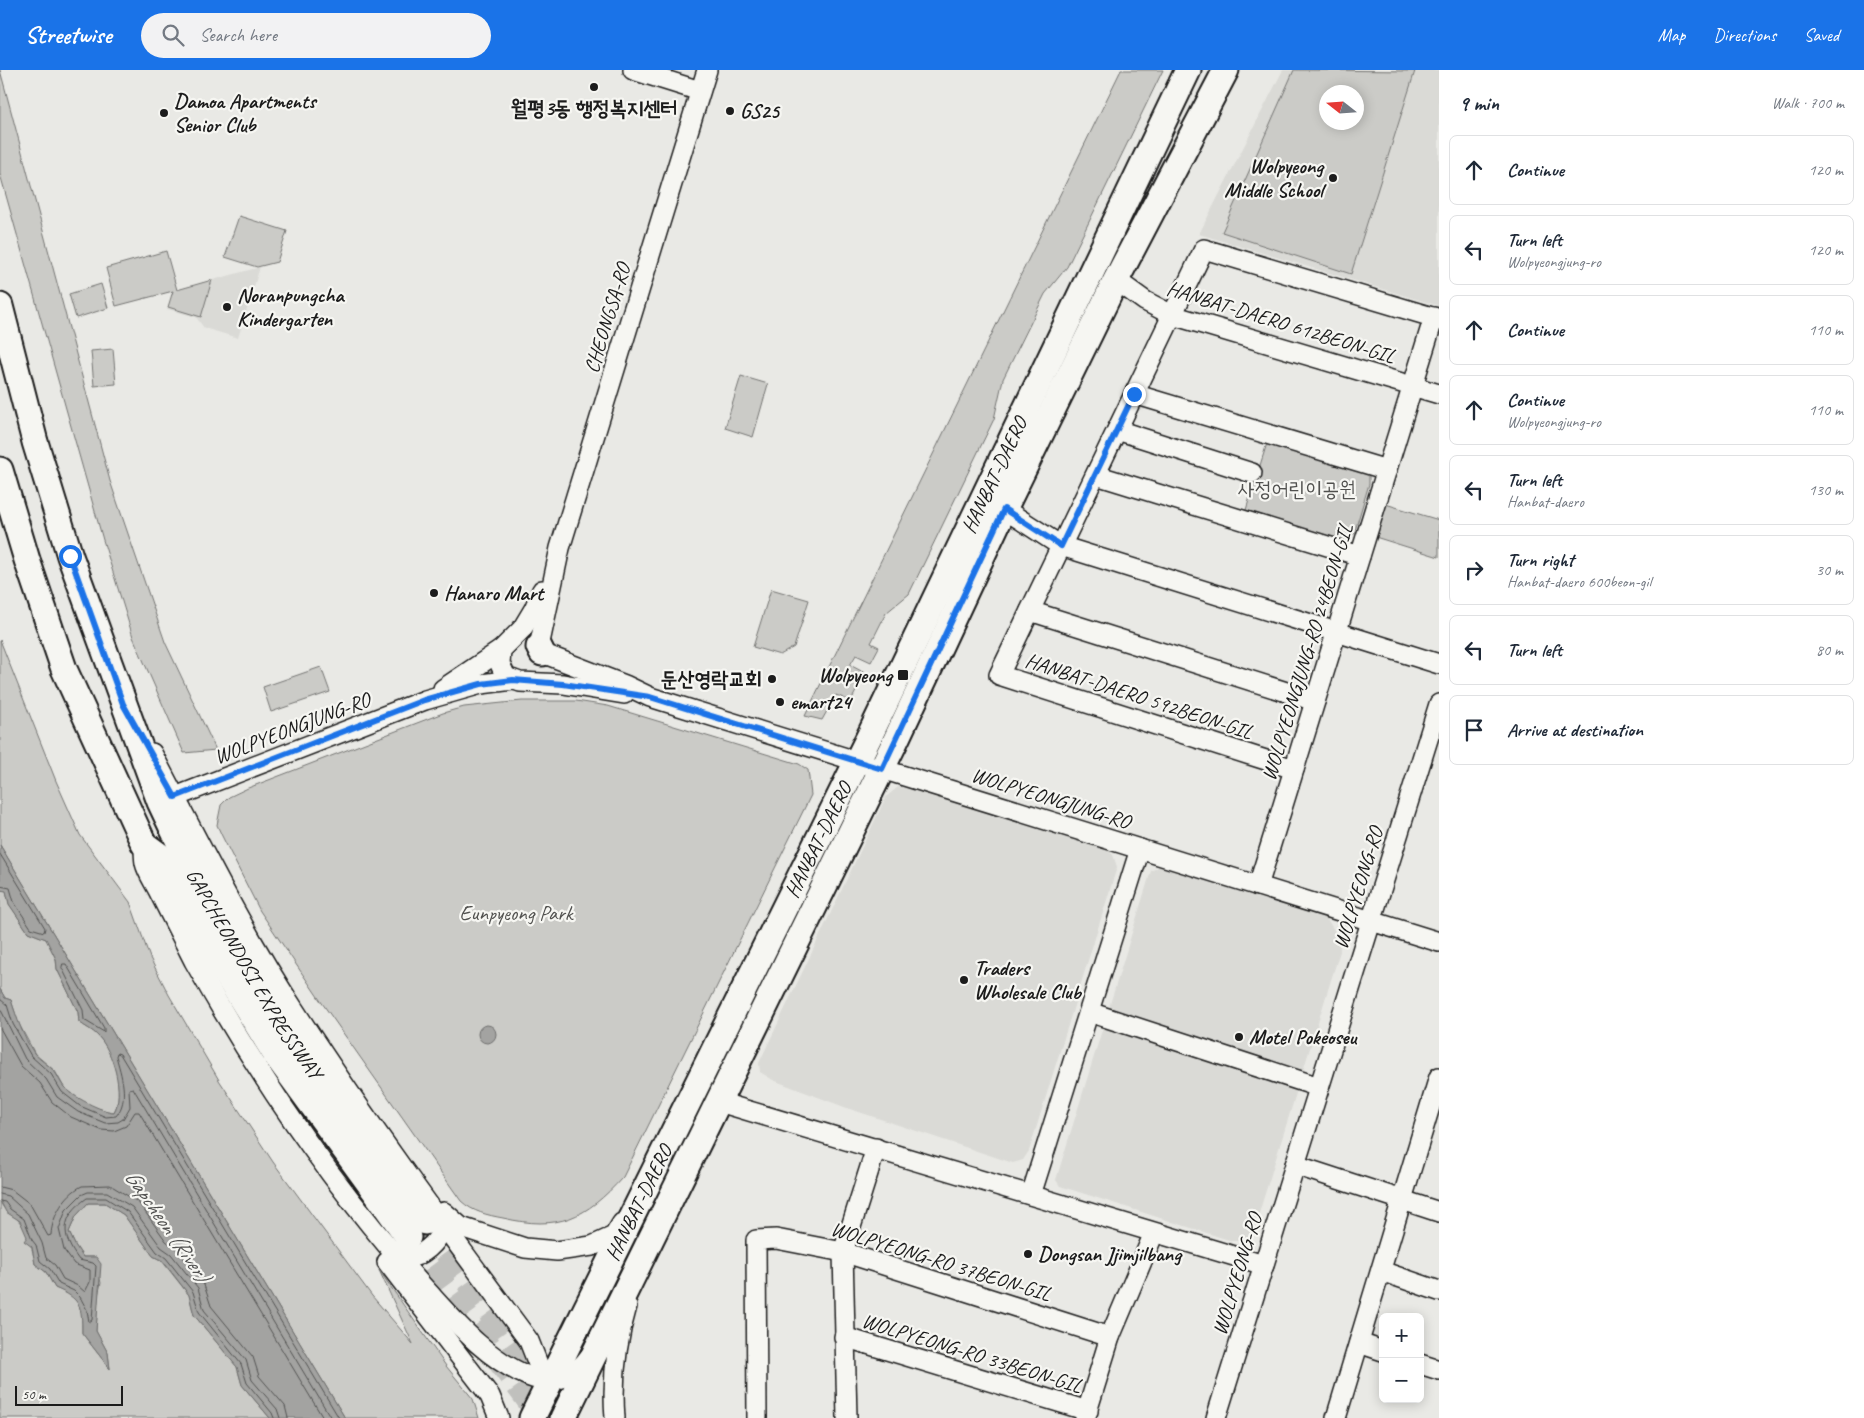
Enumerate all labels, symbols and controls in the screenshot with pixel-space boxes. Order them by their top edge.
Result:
search box [141,13,491,58]
text: Streetwise [25,20,111,50]
icon: search [159,21,187,49]
text: Search here [199,23,277,47]
text: Map [1658,24,1685,46]
text: Directions [1713,24,1776,46]
text: Saved [1804,24,1839,46]
marker: 월평3동 행정복지센터 [588,81,600,93]
north arrow [1319,85,1364,130]
place label: Damoa Apartments Senior Club [174,88,318,138]
text: 9 min [1459,90,1499,116]
text: Walk · 700 m [1772,93,1844,113]
place label: 월평3동 행정복지센터 [511,95,677,121]
place label: GS25 [740,98,781,124]
marker: GS25 [724,105,736,117]
marker: Damoa Apartments Senior Club [158,107,170,119]
place label: Wolpyeong Middle School [1224,153,1327,203]
icon: ahead [1460,156,1488,184]
text: Continue [1507,158,1564,182]
text: 120 m [1809,160,1843,180]
marker: Wolpyeong Middle School [1327,172,1339,184]
text: Turn left [1507,228,1562,252]
icon: left [1460,236,1488,264]
text: 120 m [1809,240,1843,260]
text: Wolpyeongjung-ro [1507,252,1601,272]
street label: CHEONGSA-RO [578,258,637,376]
street label: HANBAT-DAERO 612BEON-GIL [1164,275,1398,369]
place label: Noranpungcha Kindergarten [237,282,345,332]
marker: Noranpungcha Kindergarten [221,301,233,313]
icon: ahead [1460,316,1488,344]
text: Continue [1507,318,1564,342]
text: 110 m [1809,320,1843,340]
route end [1123,383,1146,406]
text: Continue [1507,388,1564,412]
icon: ahead [1460,396,1488,424]
text: 110 m [1809,400,1843,420]
street label: HANBAT-DAERO [955,411,1034,537]
text: Wolpyeongjung-ro [1507,412,1601,432]
text: Turn left [1507,468,1562,492]
park label: 사정어린이공원 [1238,476,1356,502]
icon: left [1460,476,1488,504]
text: 130 m [1809,480,1843,500]
text: Hanbat-daero [1507,492,1584,512]
street label: WOLPYEONGJUNG-RO 24BEON-GIL [1255,520,1359,784]
route start [59,545,82,568]
text: Turn right [1507,548,1574,572]
icon: right [1460,556,1488,584]
text: 30 m [1816,560,1843,580]
text: Hanbat-daero 600beon-gil [1507,572,1651,592]
place label: Hanaro Mart [444,580,545,606]
marker: Hanaro Mart [428,587,440,599]
icon: left [1460,636,1488,664]
text: Turn left [1507,638,1562,662]
text: 80 m [1816,640,1843,660]
street label: HANBAT-DAERO 592BEON-GIL [1022,647,1256,745]
place label: Wolpyeong [819,662,894,688]
place label: 둔산영락교회 [661,666,762,692]
marker: Wolpyeong [896,668,910,682]
marker: 둔산영락교회 [766,673,778,685]
street label: WOLPYEONGJUNG-RO [210,685,376,770]
place label: emart24 [790,689,854,715]
marker: emart24 [774,696,786,708]
icon: arrive [1460,716,1488,744]
text: Arrive at destination [1507,718,1643,742]
street label: WOLPYEONGJUNG-RO [968,761,1136,835]
street label: HANBAT-DAERO [779,776,859,902]
street label: WOLPYEONG-RO [1327,821,1390,952]
street label: GAPCHEONDOSI EXPRESSWAY [181,865,331,1087]
park label: Eunpyeong Park [460,900,575,926]
place label: Traders Wholesale Club [974,955,1083,1005]
marker: Traders Wholesale Club [958,974,970,986]
place label: Motel Pokeoseu [1249,1024,1359,1050]
marker: Motel Pokeoseu [1233,1031,1245,1043]
street label: HANBAT-DAERO [599,1139,679,1265]
water label: Gapcheon (River) [119,1164,219,1291]
street label: WOLPYEONG-RO [1206,1207,1269,1338]
street label: WOLPYEONG-RO 37BEON-GIL [828,1215,1054,1307]
place label: Dongsan Jjimjilbang [1038,1241,1183,1267]
marker: Dongsan Jjimjilbang [1022,1248,1034,1260]
street label: WOLPYEONG-RO 33BEON-GIL [859,1307,1085,1399]
map controls [1379,1313,1424,1403]
button: + [1379,1313,1424,1358]
button: − [1379,1358,1424,1403]
scale bar [15,1383,122,1406]
text: 50 m [22,1386,46,1403]

